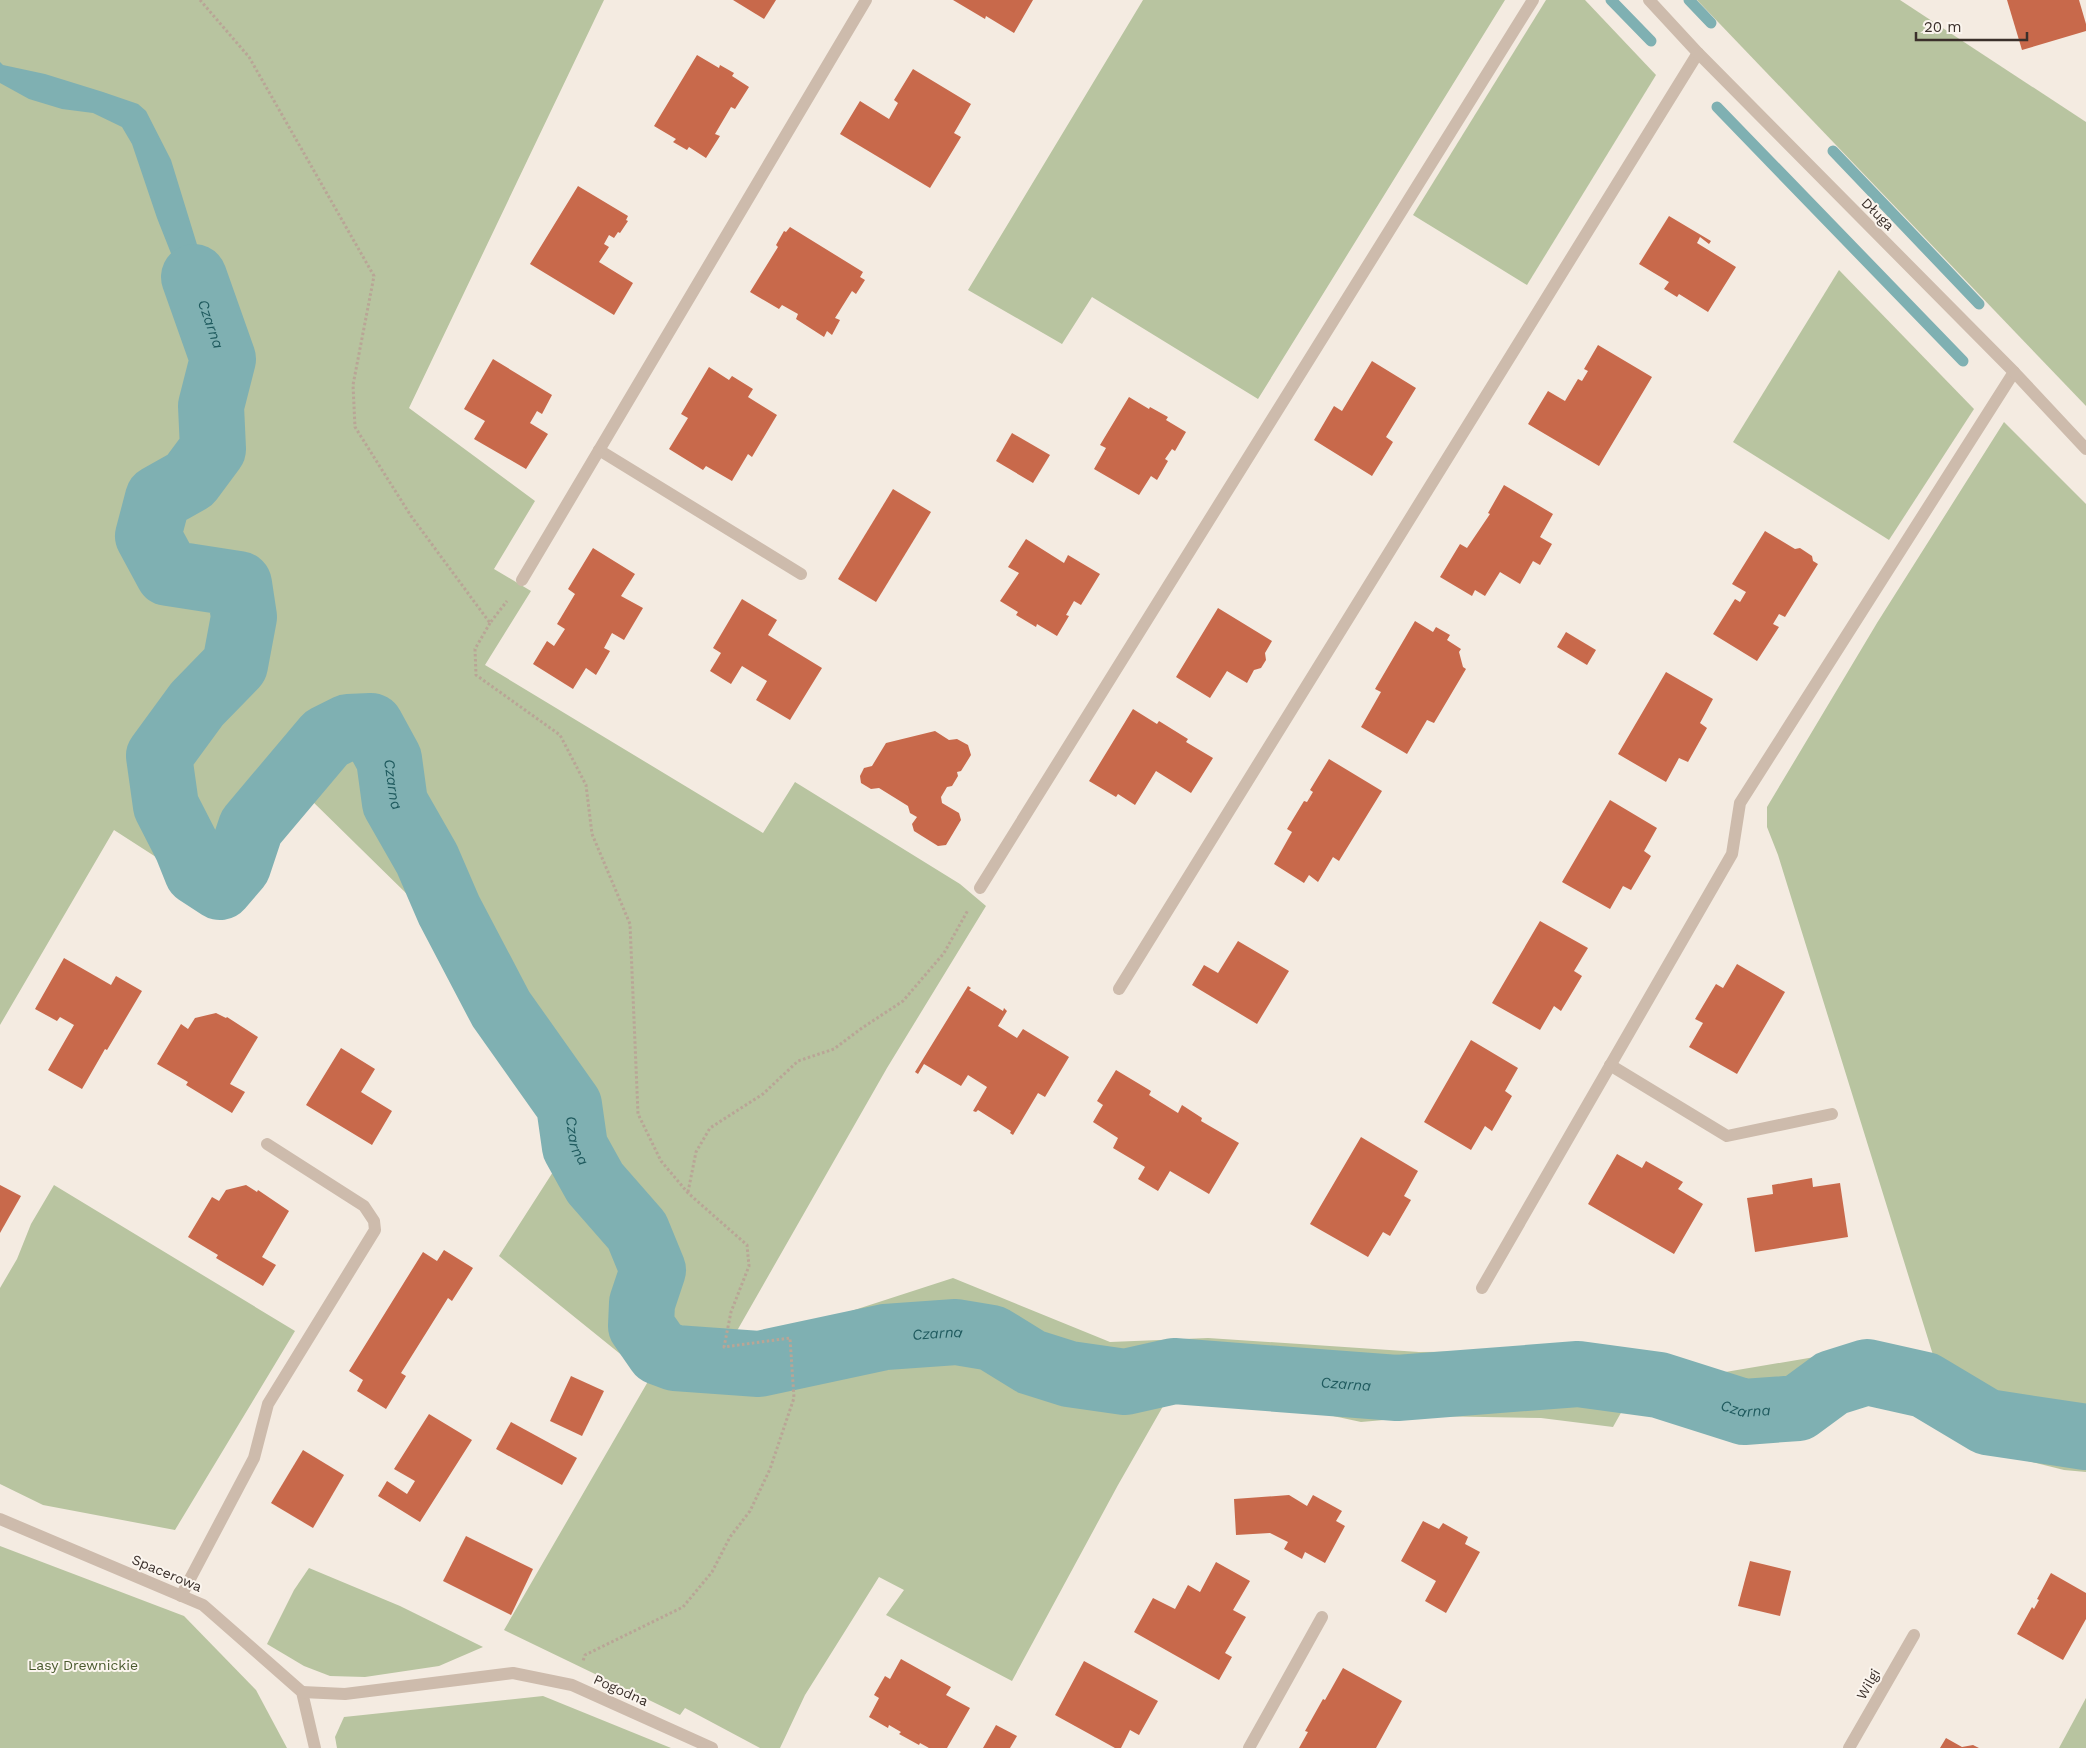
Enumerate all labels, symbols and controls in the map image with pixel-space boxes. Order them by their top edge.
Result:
scale bar [1916,10,2027,42]
text: 20 m [1924,18,1962,36]
street label: Długa [1858,194,1898,234]
water label: Czarna [194,297,228,351]
water label: Czarna [380,758,406,813]
water label: Czarna [562,1115,592,1169]
water label: Czarna [911,1323,964,1344]
water label: Czarna [1320,1373,1372,1395]
water label: Czarna [1718,1396,1771,1421]
street label: Spacerowa [130,1551,205,1595]
park label: Lasy Drewnickie [28,1657,138,1673]
street label: Wilgi [1853,1666,1883,1702]
street label: Pogodna [591,1671,651,1709]

